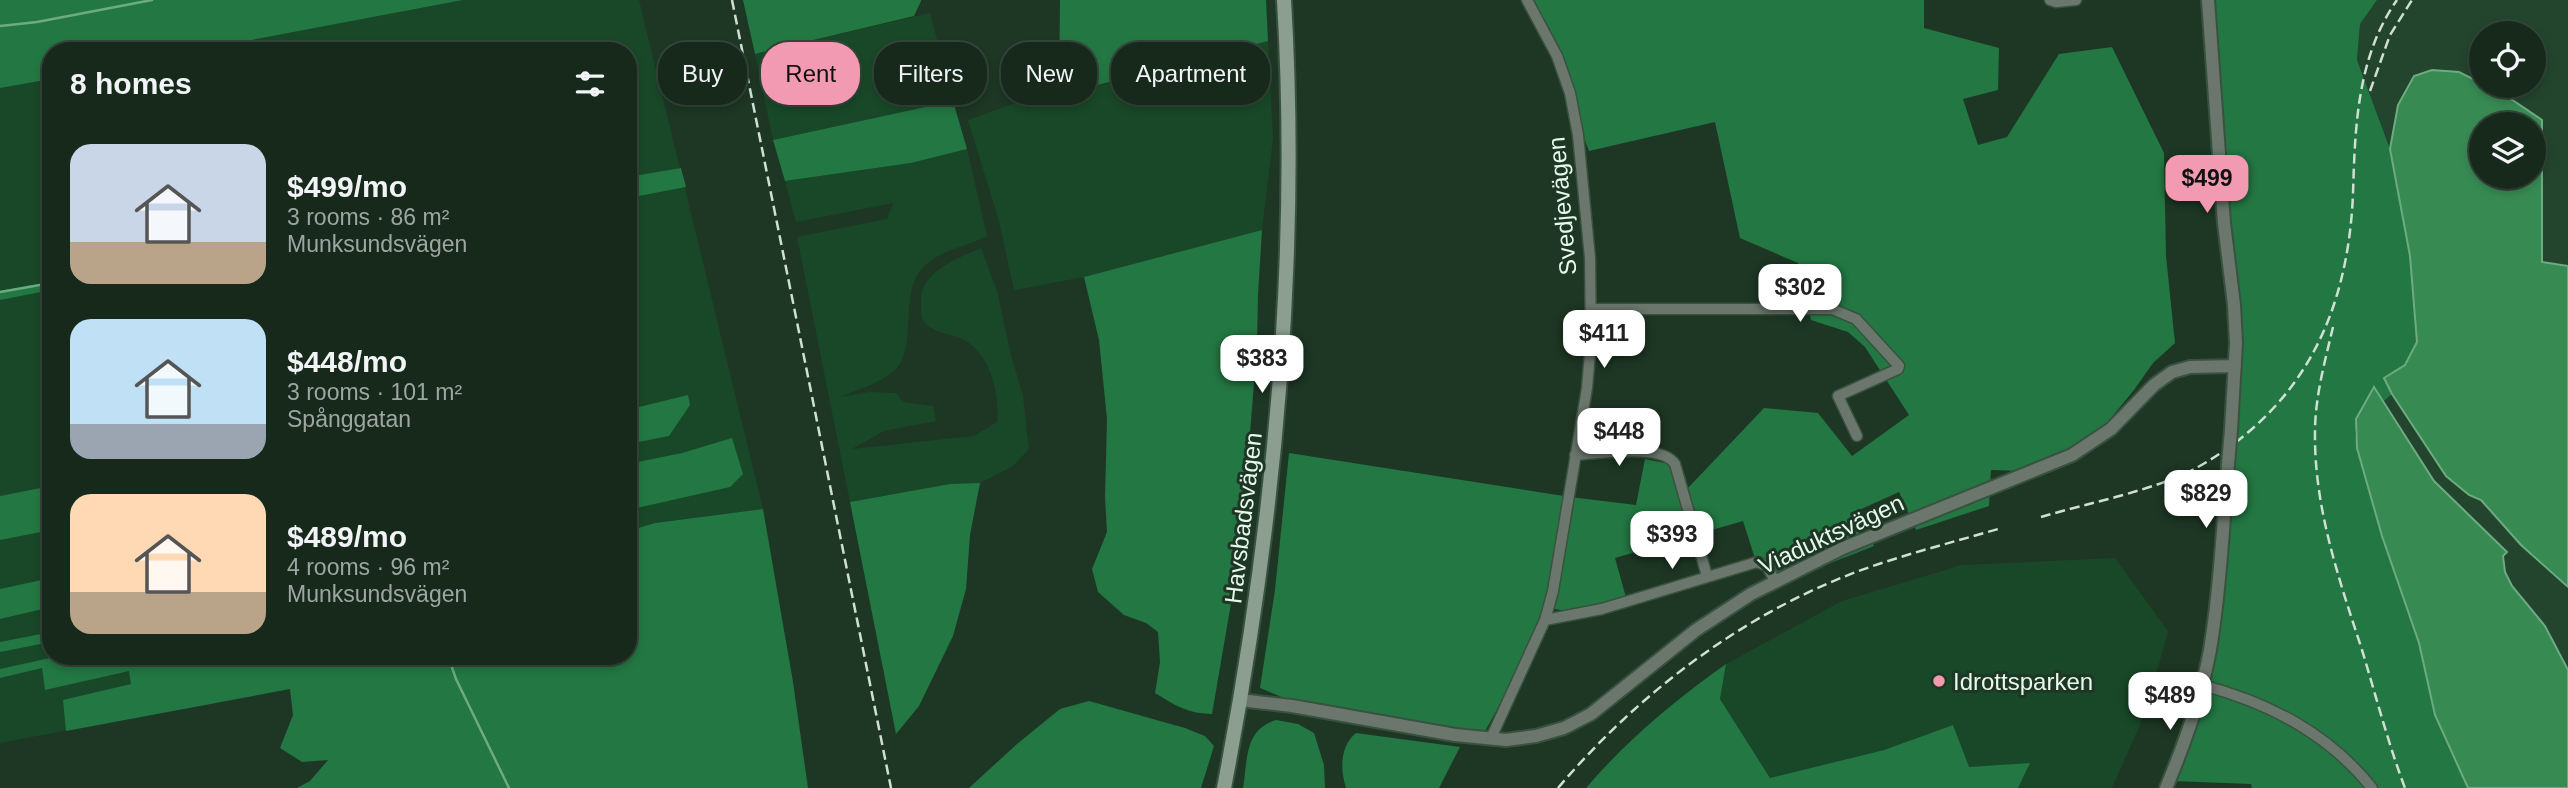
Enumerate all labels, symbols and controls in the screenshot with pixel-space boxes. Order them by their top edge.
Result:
map controls [2469,21,2546,189]
button: locate [2469,21,2546,98]
chip: Buy [658,42,747,105]
chip: Rent [761,42,860,105]
chip: Filters [874,42,987,105]
chip: New [1001,42,1097,105]
chip: Apartment [1111,42,1270,105]
icon: filters [571,65,609,103]
text: 8 homes [70,67,192,100]
button: layers [2469,112,2546,189]
street label: Svedjevägen [1543,136,1581,276]
pin: $499 [2166,156,2248,215]
text: $499 [2181,165,2233,191]
text: $499/mo [287,170,407,203]
icon: home [126,172,210,256]
text: 3 rooms · 86 m² [287,204,449,230]
text: Munksundsvägen [287,231,467,257]
pin: $302 [1759,264,1841,324]
text: $302 [1774,274,1826,300]
pin: $411 [1563,310,1645,370]
text: $411 [1579,320,1629,346]
pin: $383 [1221,336,1303,395]
text: $448/mo [287,345,407,378]
text: $383 [1236,345,1288,371]
icon: home [126,347,210,431]
text: 3 rooms · 101 m² [287,379,462,405]
text: Spånggatan [287,406,411,432]
pin: $448 [1578,408,1660,468]
text: $448 [1593,418,1645,444]
street label: Havsbadsvägen [1219,431,1267,605]
pin: $829 [2165,470,2247,530]
text: $829 [2180,480,2232,506]
street label: Viaduktsvägen [1754,489,1908,579]
pin: $393 [1631,512,1713,571]
text: $489/mo [287,520,407,553]
text: $393 [1646,521,1698,547]
icon: home [126,522,210,606]
text: 4 rooms · 96 m² [287,554,449,580]
text: Munksundsvägen [287,581,467,607]
place label: Idrottsparken [1953,668,2093,695]
pin: $489 [2129,672,2211,732]
marker: Idrottsparken [1931,673,1947,689]
text: $489 [2144,682,2196,708]

